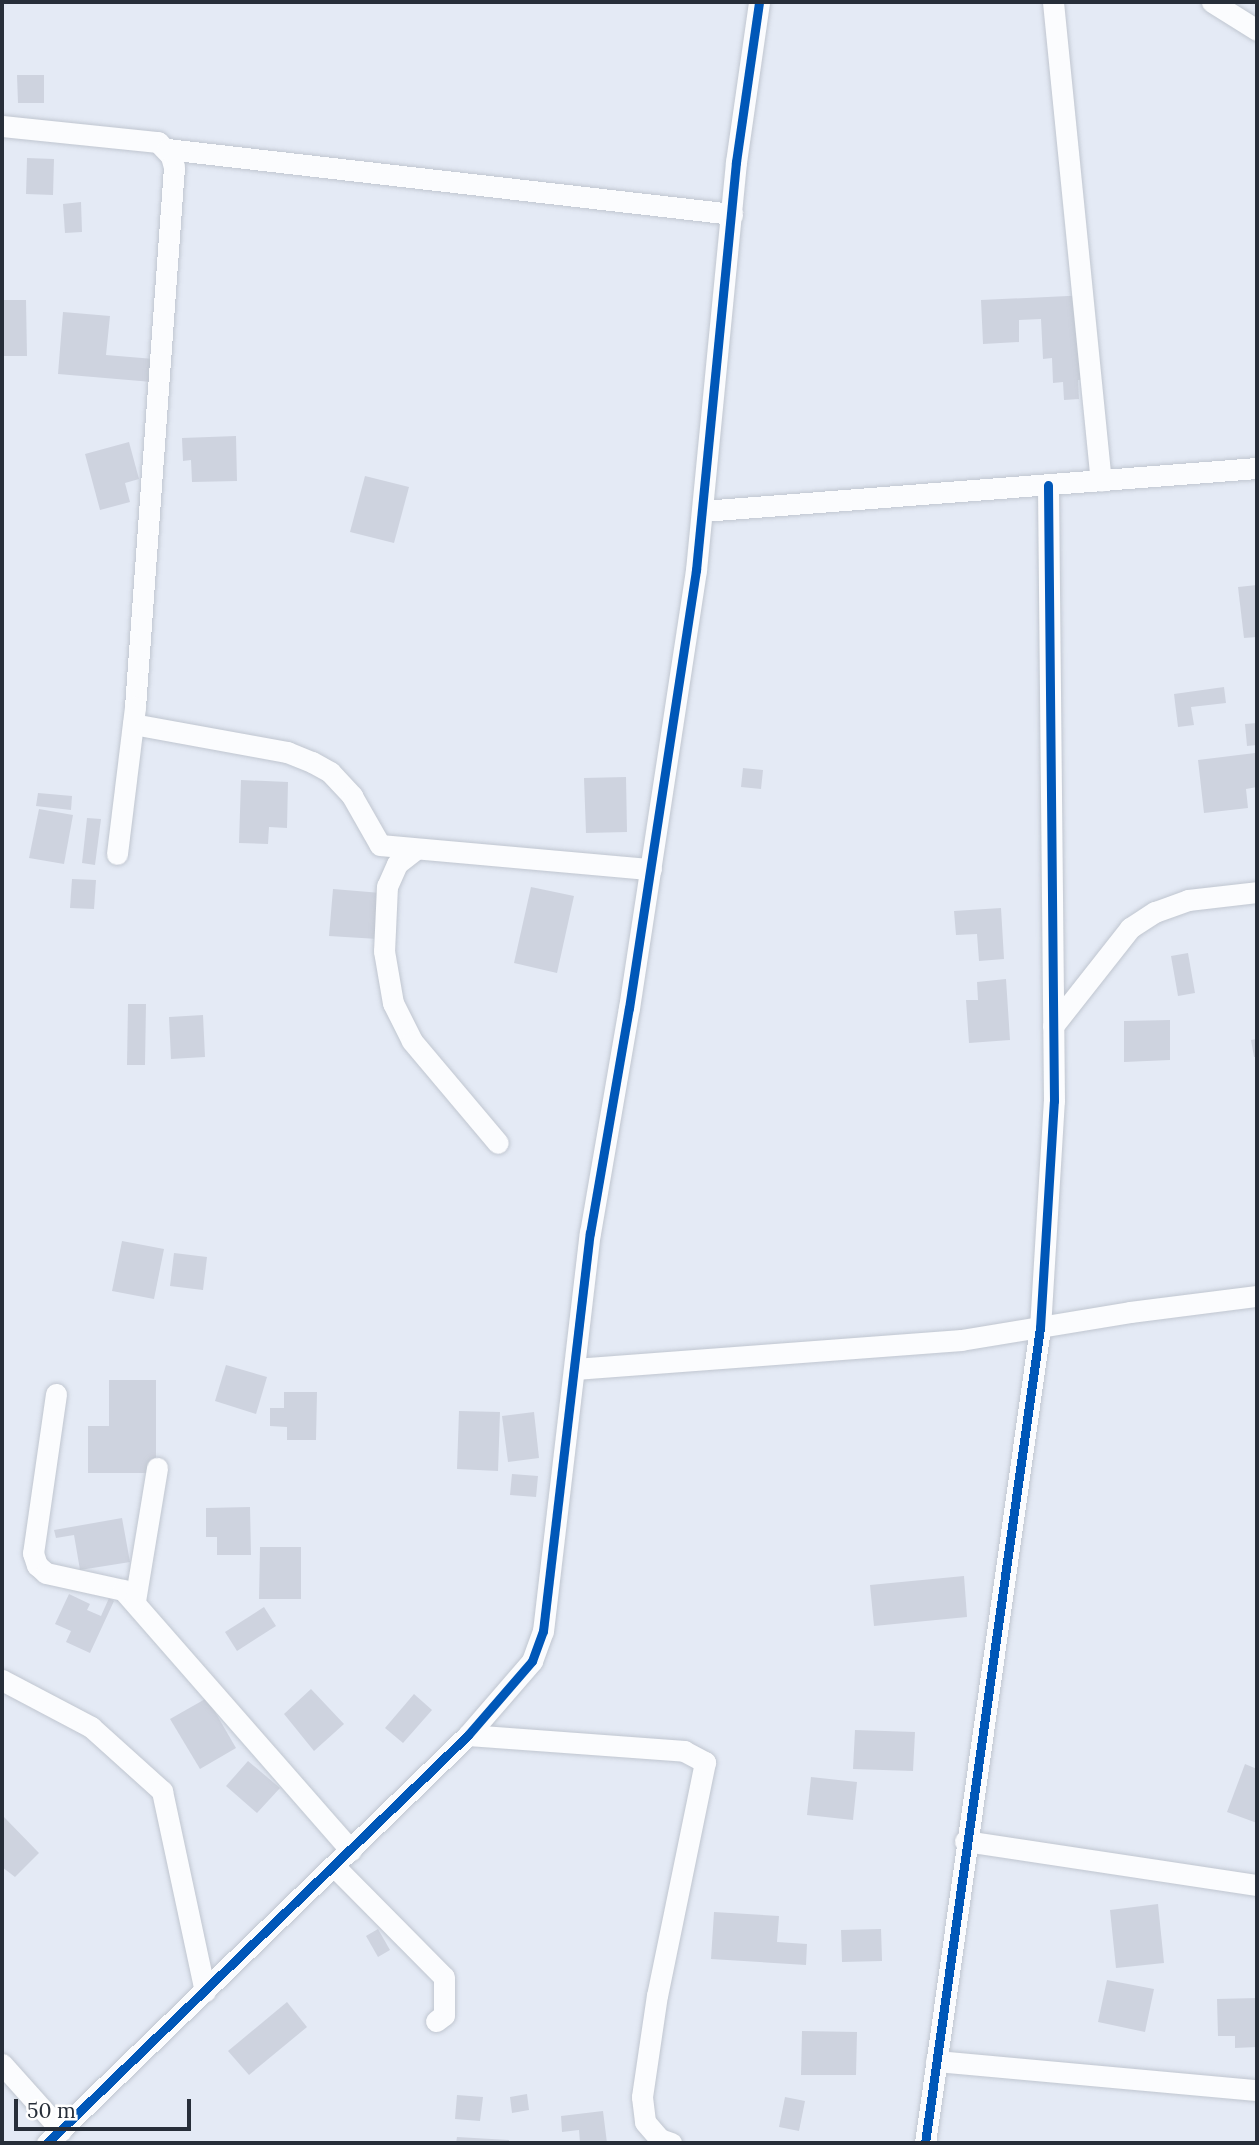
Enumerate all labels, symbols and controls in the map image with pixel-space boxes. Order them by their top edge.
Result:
scale bar [18,2086,194,2130]
text: 50 m [27,2097,76,2124]

